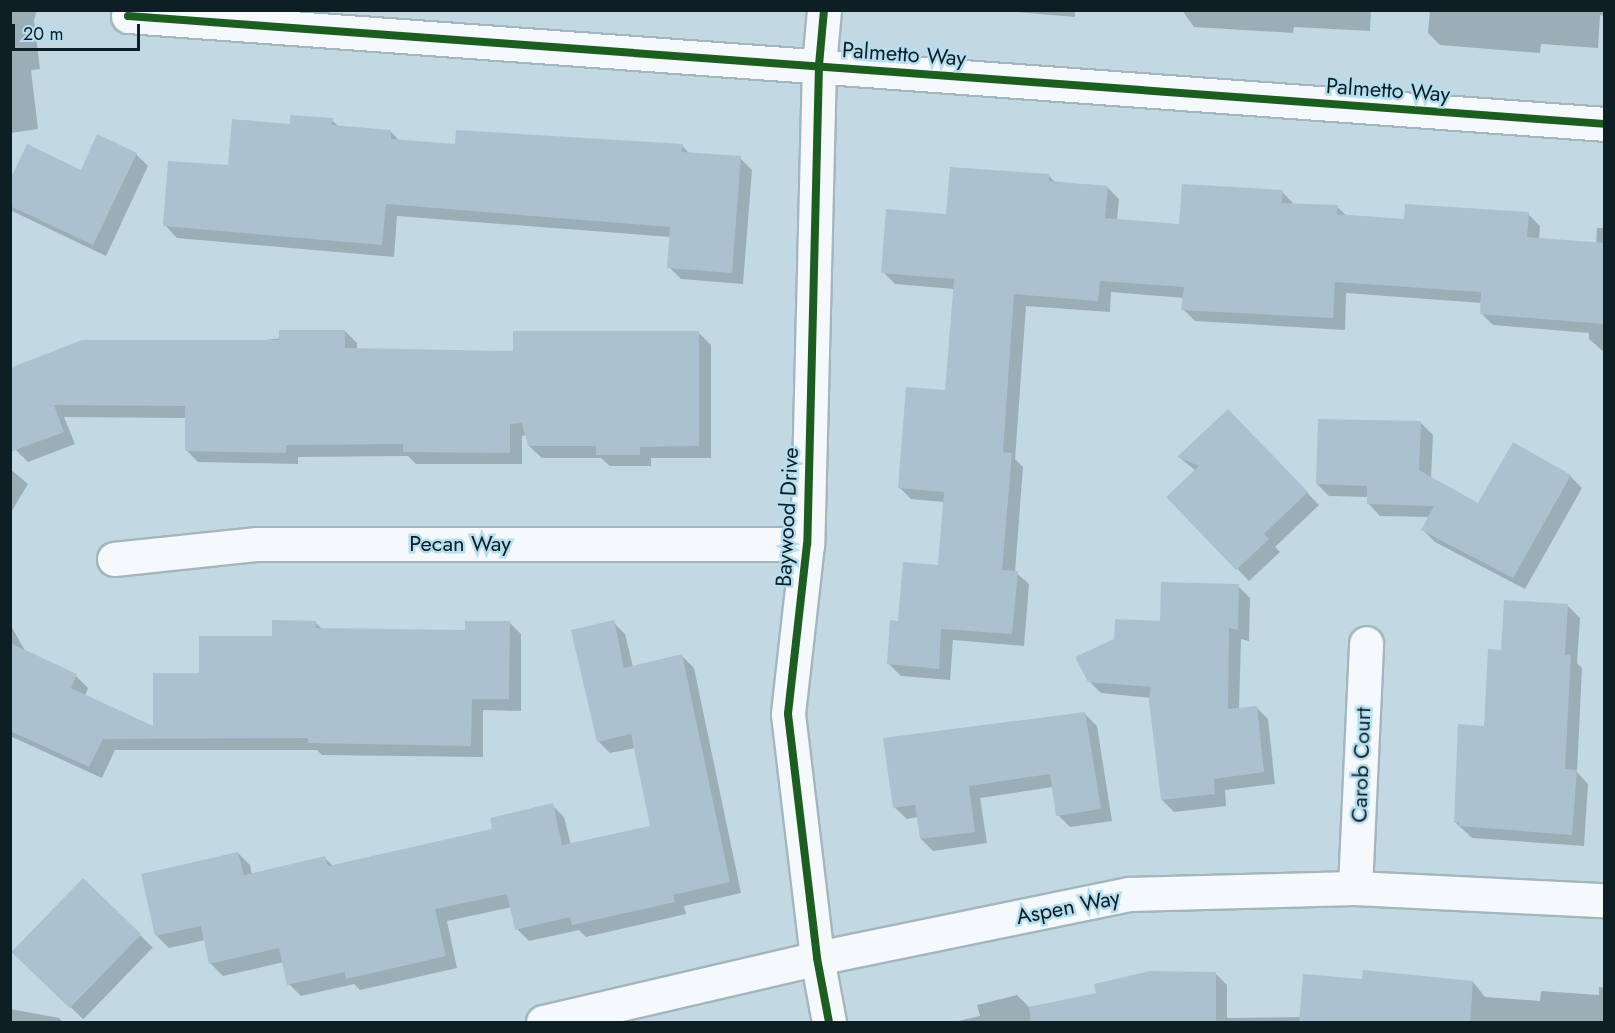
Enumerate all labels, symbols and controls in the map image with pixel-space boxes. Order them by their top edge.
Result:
scale bar [15,12,142,50]
text: 20 m [23,21,63,47]
street label: Palmetto Way [841,36,967,72]
street label: Palmetto Way [1325,72,1451,108]
street label: Baywood Drive [770,447,804,587]
street label: Pecan Way [409,531,511,557]
street label: Carob Court [1346,707,1376,823]
street label: Aspen Way [1014,884,1122,930]

